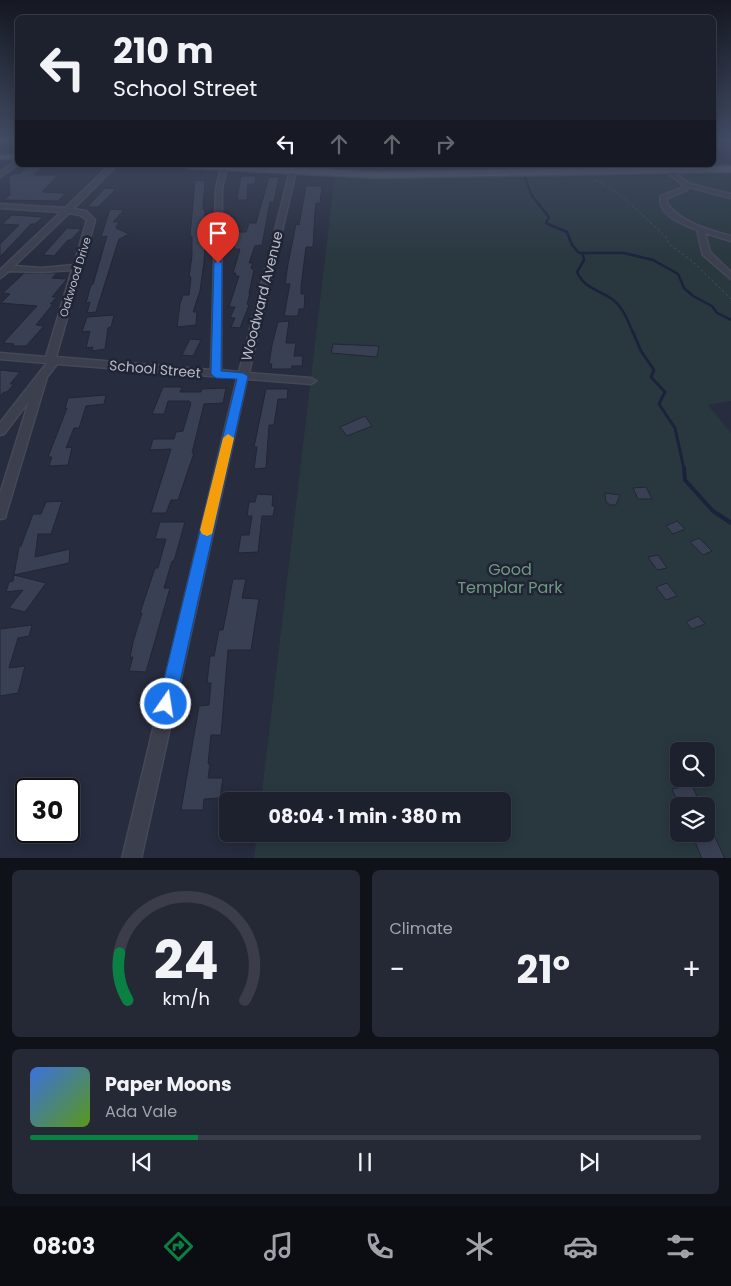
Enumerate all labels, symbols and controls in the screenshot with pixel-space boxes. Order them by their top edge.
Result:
text: 210 m [113,26,213,75]
icon: left [30,35,95,100]
text: School Street [113,73,257,104]
icon: left [272,130,300,158]
icon: ahead [325,130,353,158]
icon: ahead [378,130,406,158]
icon: right [431,130,459,158]
pin [197,212,239,263]
icon: arrive [204,219,232,247]
street label: Woodward Avenue [236,229,288,363]
street label: Oakwood Drive [55,235,95,319]
street label: School Street [108,355,202,383]
park label: Good Templar Park [457,558,563,599]
position arrow [139,677,191,729]
map controls [670,742,715,842]
button: search [670,742,715,787]
speed limit sign: 30 [15,778,80,843]
button: layers [670,797,715,842]
text: 08:04 · 1 min · 380 m [269,803,461,830]
text: Climate [390,917,453,940]
text: 24 [153,924,218,997]
text: 21° [517,943,570,996]
text: − [390,950,405,989]
text: + [682,950,701,989]
text: km/h [162,986,210,1011]
text: Paper Moons [105,1071,232,1098]
text: Ada Vale [105,1100,177,1123]
icon: previous [128,1148,156,1176]
icon: pause [351,1148,379,1176]
icon: next [575,1148,603,1176]
icon: directions [161,1229,196,1264]
icon: music [261,1229,296,1264]
icon: phone [362,1229,397,1264]
icon: climate [462,1229,497,1264]
icon: car [563,1229,598,1264]
icon: filters [663,1229,698,1264]
text: 08:03 [33,1231,95,1262]

